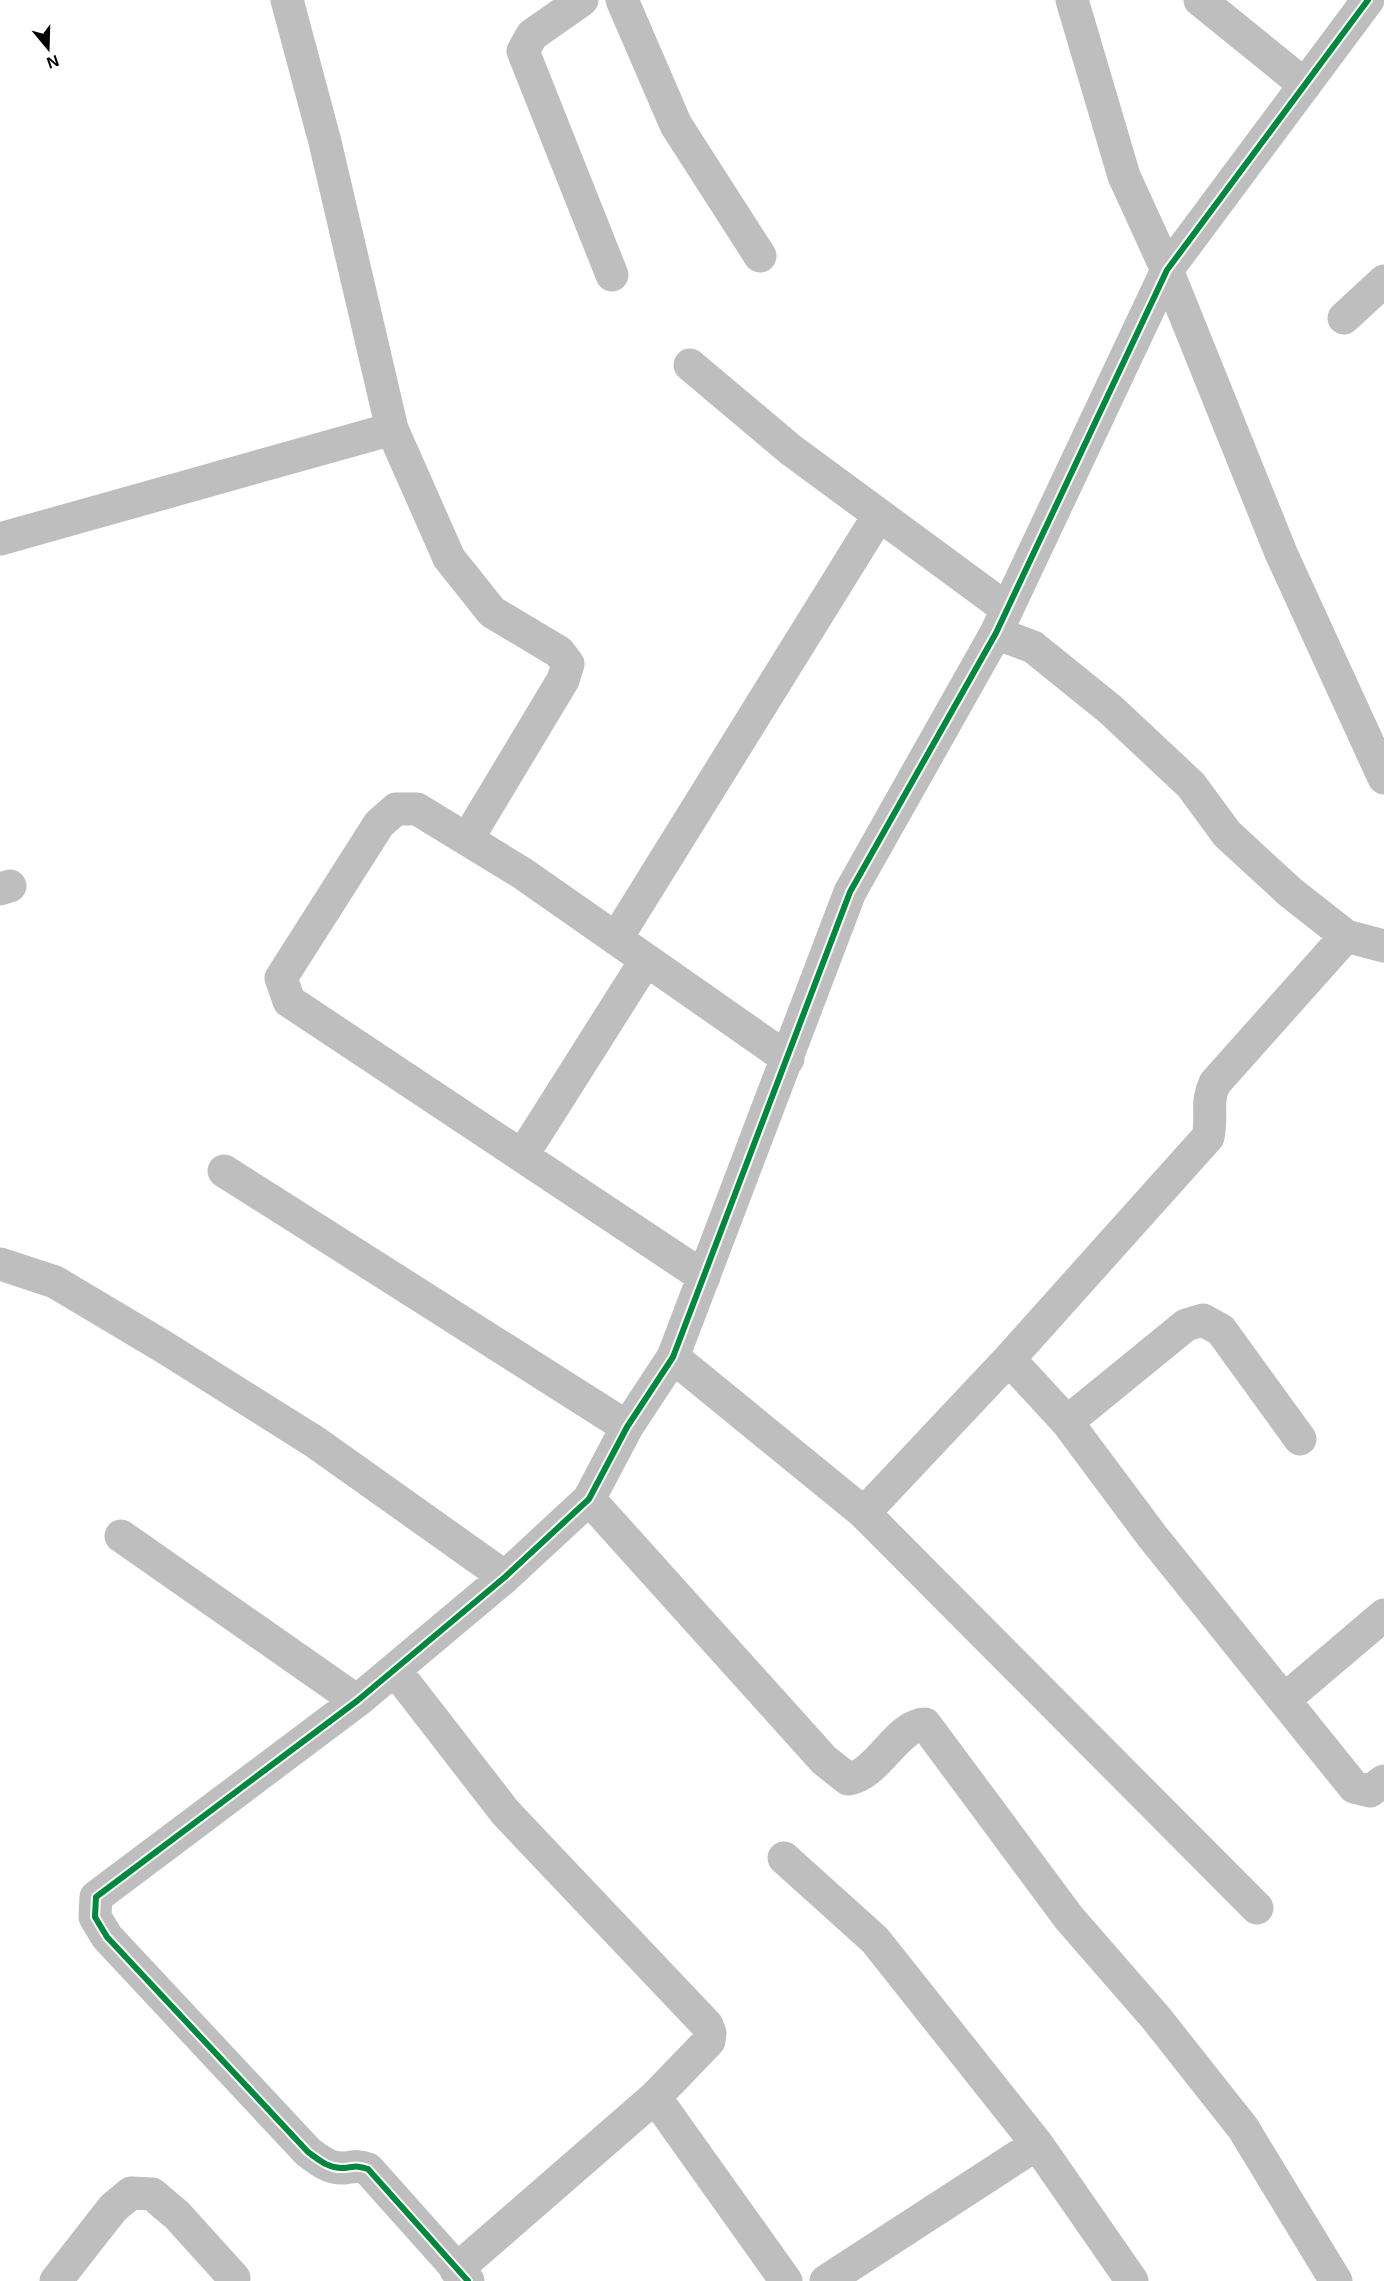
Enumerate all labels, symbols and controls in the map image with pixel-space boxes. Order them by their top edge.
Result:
north arrow [18,18,78,78]
text: N [44,52,61,72]

